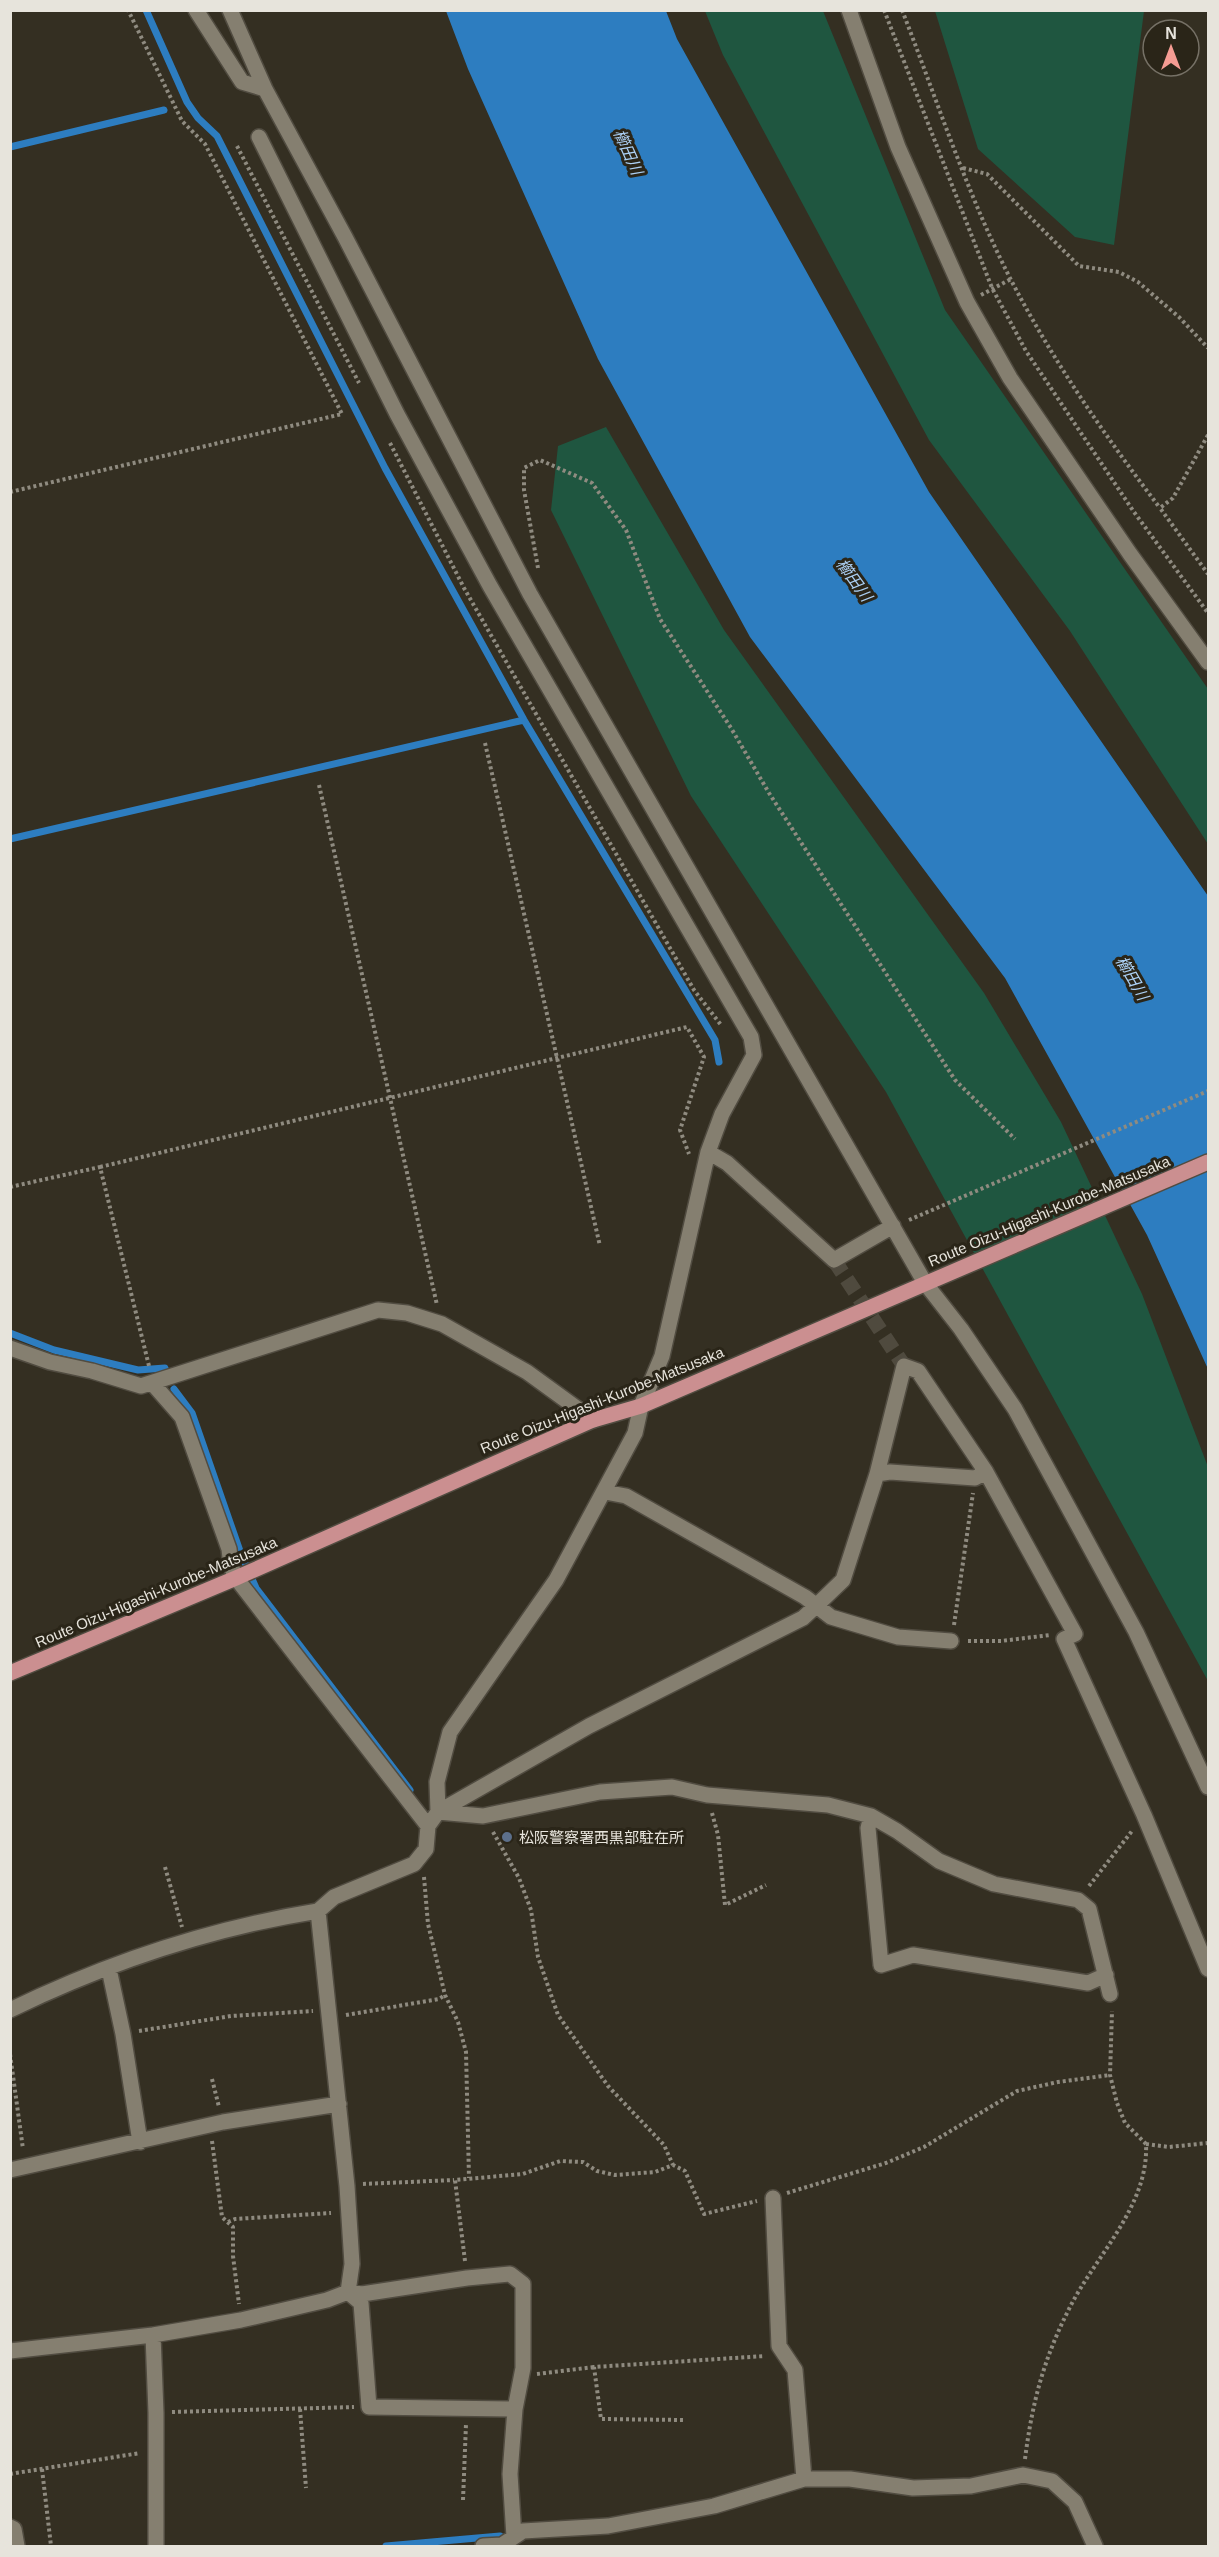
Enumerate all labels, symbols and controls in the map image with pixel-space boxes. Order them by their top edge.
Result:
north arrow [1141,18,1201,78]
text: N [1165,25,1177,42]
water label: 櫛田川 [610,127,646,179]
water label: 櫛田川 [833,556,876,606]
water label: 櫛田川 [1113,953,1152,1005]
street label: Route Oizu-Higashi-Kurobe-Matsusaka [926,1152,1173,1270]
street label: Route Oizu-Higashi-Kurobe-Matsusaka [478,1343,727,1457]
street label: Route Oizu-Higashi-Kurobe-Matsusaka [33,1533,280,1651]
place label: 松阪警察署西黒部駐在所 [519,1829,684,1846]
marker: 松阪警察署西黒部駐在所 [500,1830,514,1844]

